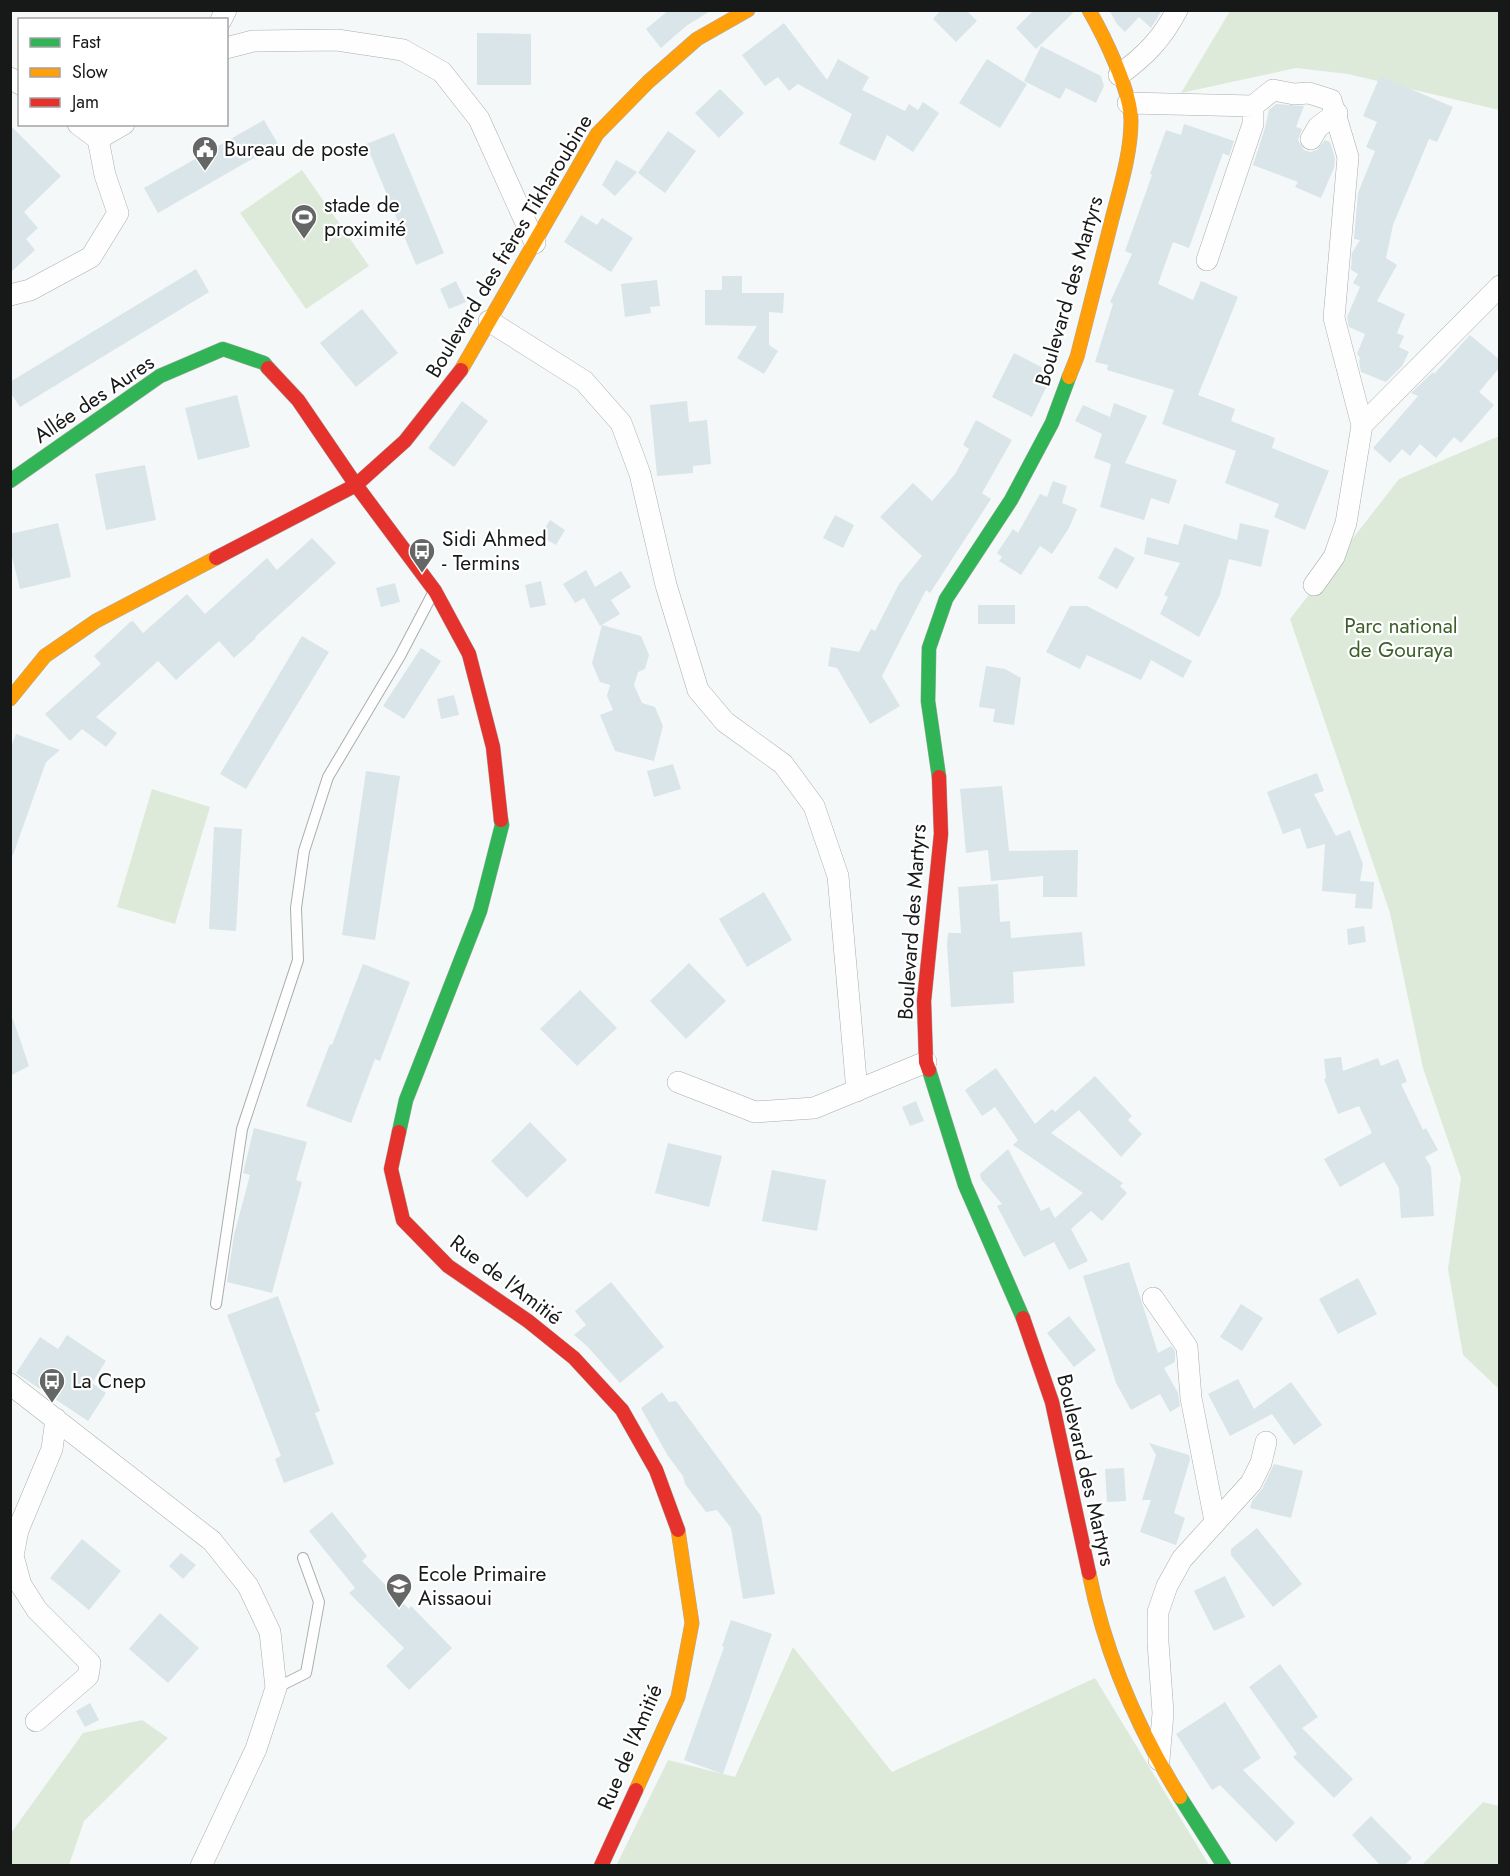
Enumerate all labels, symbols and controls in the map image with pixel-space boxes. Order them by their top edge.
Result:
legend [18,18,228,126]
text: Fast [72,29,101,55]
text: Slow [72,59,109,85]
text: Jam [70,89,99,115]
street label: Boulevard des frères Tikharoubine [418,109,600,383]
public building icon: Bureau de poste [190,134,220,172]
place label: Bureau de poste [224,134,369,164]
place label: stade de proximité [324,190,406,244]
street label: Boulevard des Martyrs [1028,193,1110,389]
sports icon: stade de proximité [289,202,319,240]
street label: Allée des Aures [28,348,160,450]
place label: Sidi Ahmed - Termins [442,524,547,578]
bus stop icon: Sidi Ahmed - Termins [407,536,437,574]
park label: Parc national de Gouraya [1344,611,1458,665]
street label: Boulevard des Martyrs [890,823,934,1021]
street label: Rue de l'Amitié [444,1228,569,1332]
bus stop icon: La Cnep [37,1366,67,1404]
place label: La Cnep [72,1366,146,1396]
street label: Boulevard des Martyrs [1049,1371,1123,1569]
place label: Ecole Primaire Aissaoui [418,1559,547,1613]
school or university icon: Ecole Primaire Aissaoui [384,1571,414,1609]
street label: Rue de l'Amitié [590,1679,670,1814]

